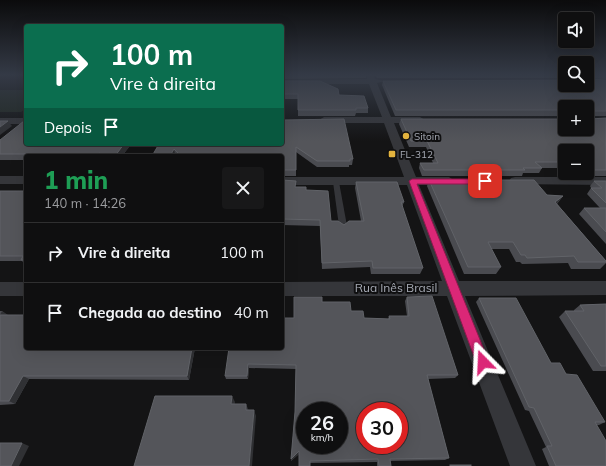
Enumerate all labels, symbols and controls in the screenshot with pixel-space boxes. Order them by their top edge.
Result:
map controls [558,12,594,180]
button: sound [558,12,594,48]
text: 100 m [110,37,193,72]
icon: right [44,40,96,92]
button: search [558,56,594,92]
text: Vire à direita [110,72,216,95]
button: + [558,100,594,136]
icon: arrive [100,116,122,138]
text: Depois [44,118,92,137]
place label: Sitoin [414,130,440,143]
marker: Sitoin [401,131,411,141]
button: − [558,144,594,180]
place label: FL-312 [400,148,433,161]
marker: FL-312 [387,149,397,159]
pin [468,164,502,198]
text: 1 min [44,165,108,195]
button: close [222,167,264,209]
icon: arrive [474,170,496,192]
text: 140 m · 14:26 [44,195,126,211]
icon: right [44,242,66,264]
text: Vire à direita [78,243,170,262]
text: 100 m [220,243,264,262]
street label: Rua Inês Brasil [355,280,437,295]
icon: arrive [44,302,66,324]
text: Chegada ao destino [78,303,222,322]
text: 40 m [234,303,269,322]
position arrow [462,341,504,383]
speed limit sign: 30 [356,402,408,454]
text: 26 [310,410,334,435]
text: km/h [311,431,333,444]

